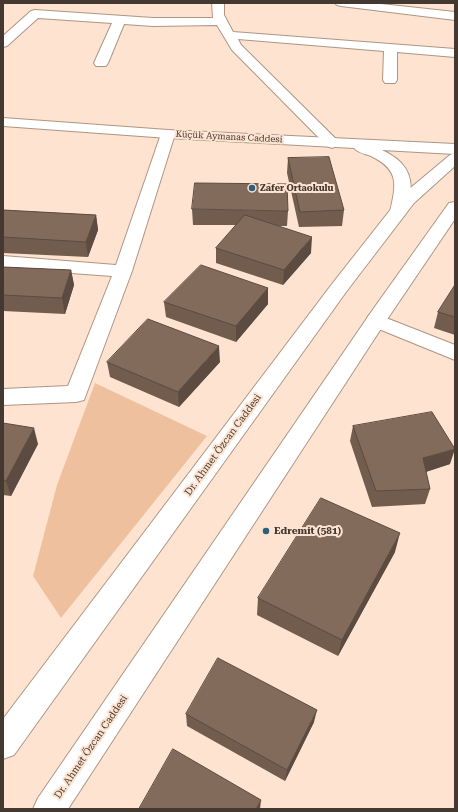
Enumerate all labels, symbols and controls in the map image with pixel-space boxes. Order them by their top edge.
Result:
street label: Küçük Aymanas Caddesi [175,129,283,145]
marker: Zafer Ortaokulu [247,183,257,193]
place label: Zafer Ortaokulu [260,183,333,193]
street label: Dr. Ahmet Özcan Caddesi [182,392,264,498]
place label: Edremit (581) [274,525,341,537]
marker: Edremit (581) [261,526,271,536]
street label: Dr. Ahmet Özcan Caddesi [52,693,130,801]

